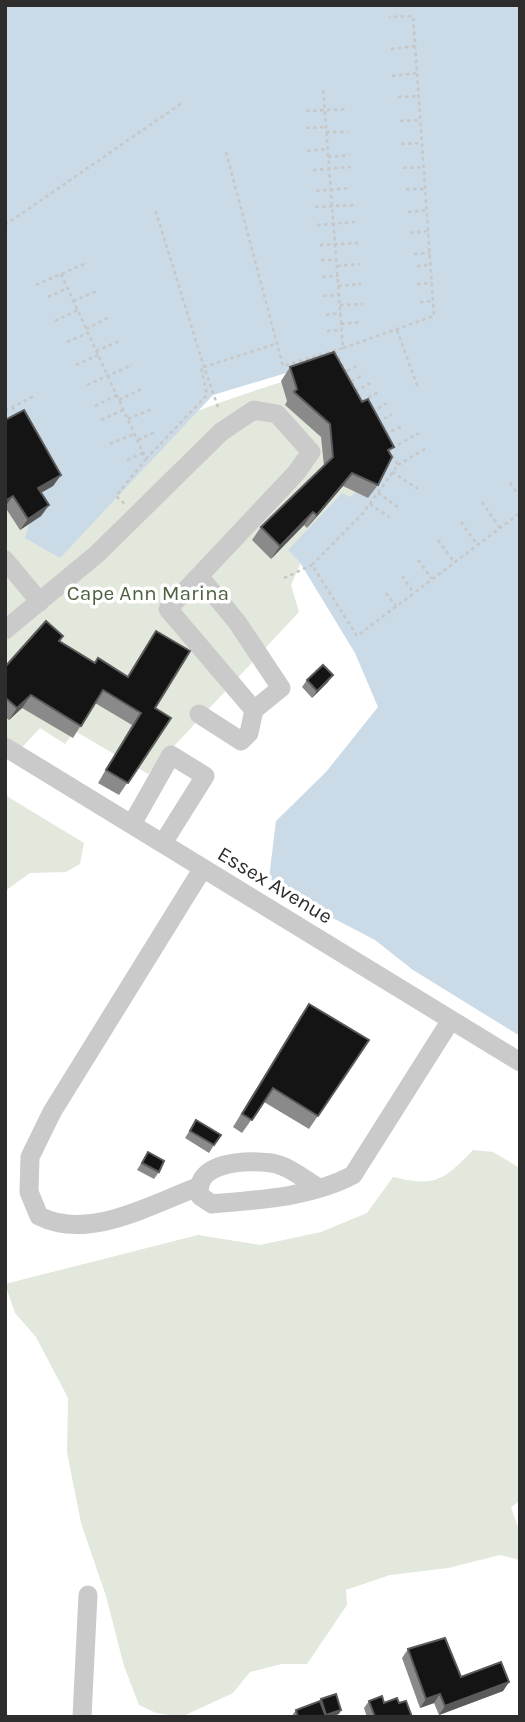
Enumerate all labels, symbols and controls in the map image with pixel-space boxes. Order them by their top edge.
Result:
park label: Cape Ann Marina [67,581,229,605]
street label: Essex Avenue [213,841,337,929]

